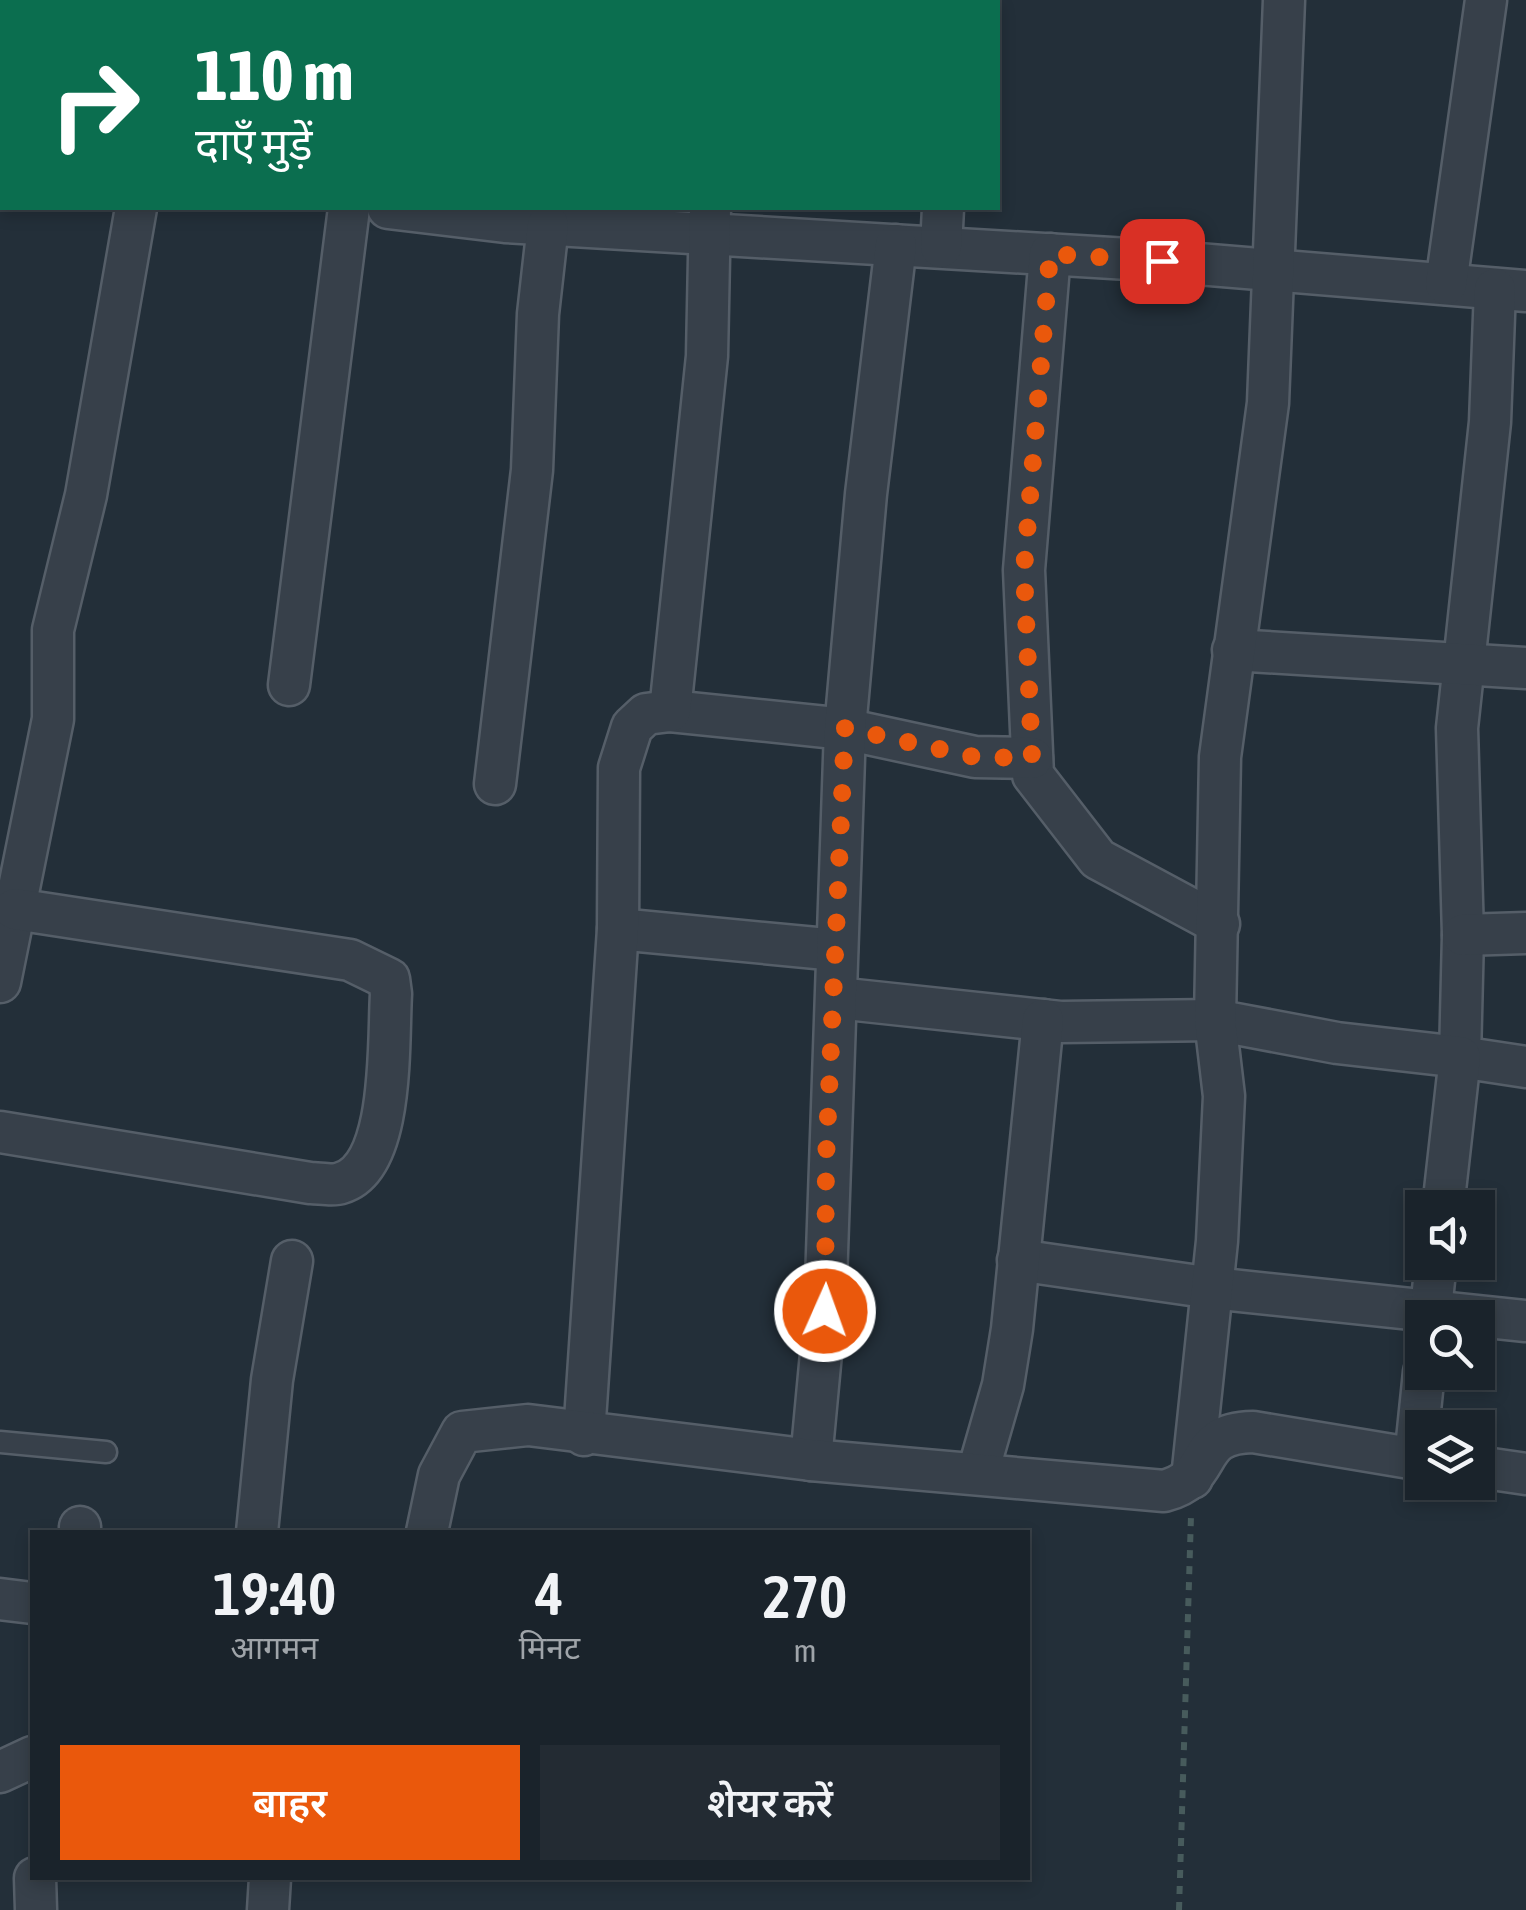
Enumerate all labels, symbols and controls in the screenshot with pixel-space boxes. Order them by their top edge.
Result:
text: 110 m [195,35,354,115]
icon: right [30,40,160,170]
text: दाएँ मुड़ें [195,118,313,170]
pin [1120,219,1205,304]
icon: arrive [1135,234,1190,289]
map controls [1405,1190,1495,1500]
button: sound [1405,1190,1495,1280]
position arrow [773,1259,877,1363]
button: search [1405,1300,1495,1390]
button: layers [1405,1410,1495,1500]
text: 19:40 [213,1559,336,1628]
text: 4 [535,1559,564,1628]
text: 270 [763,1562,847,1631]
text: आगमन [231,1629,318,1666]
text: मिनट [519,1629,580,1666]
text: m [794,1632,817,1669]
button: बाहर [60,1745,520,1860]
button: शेयर करें [540,1745,1000,1860]

